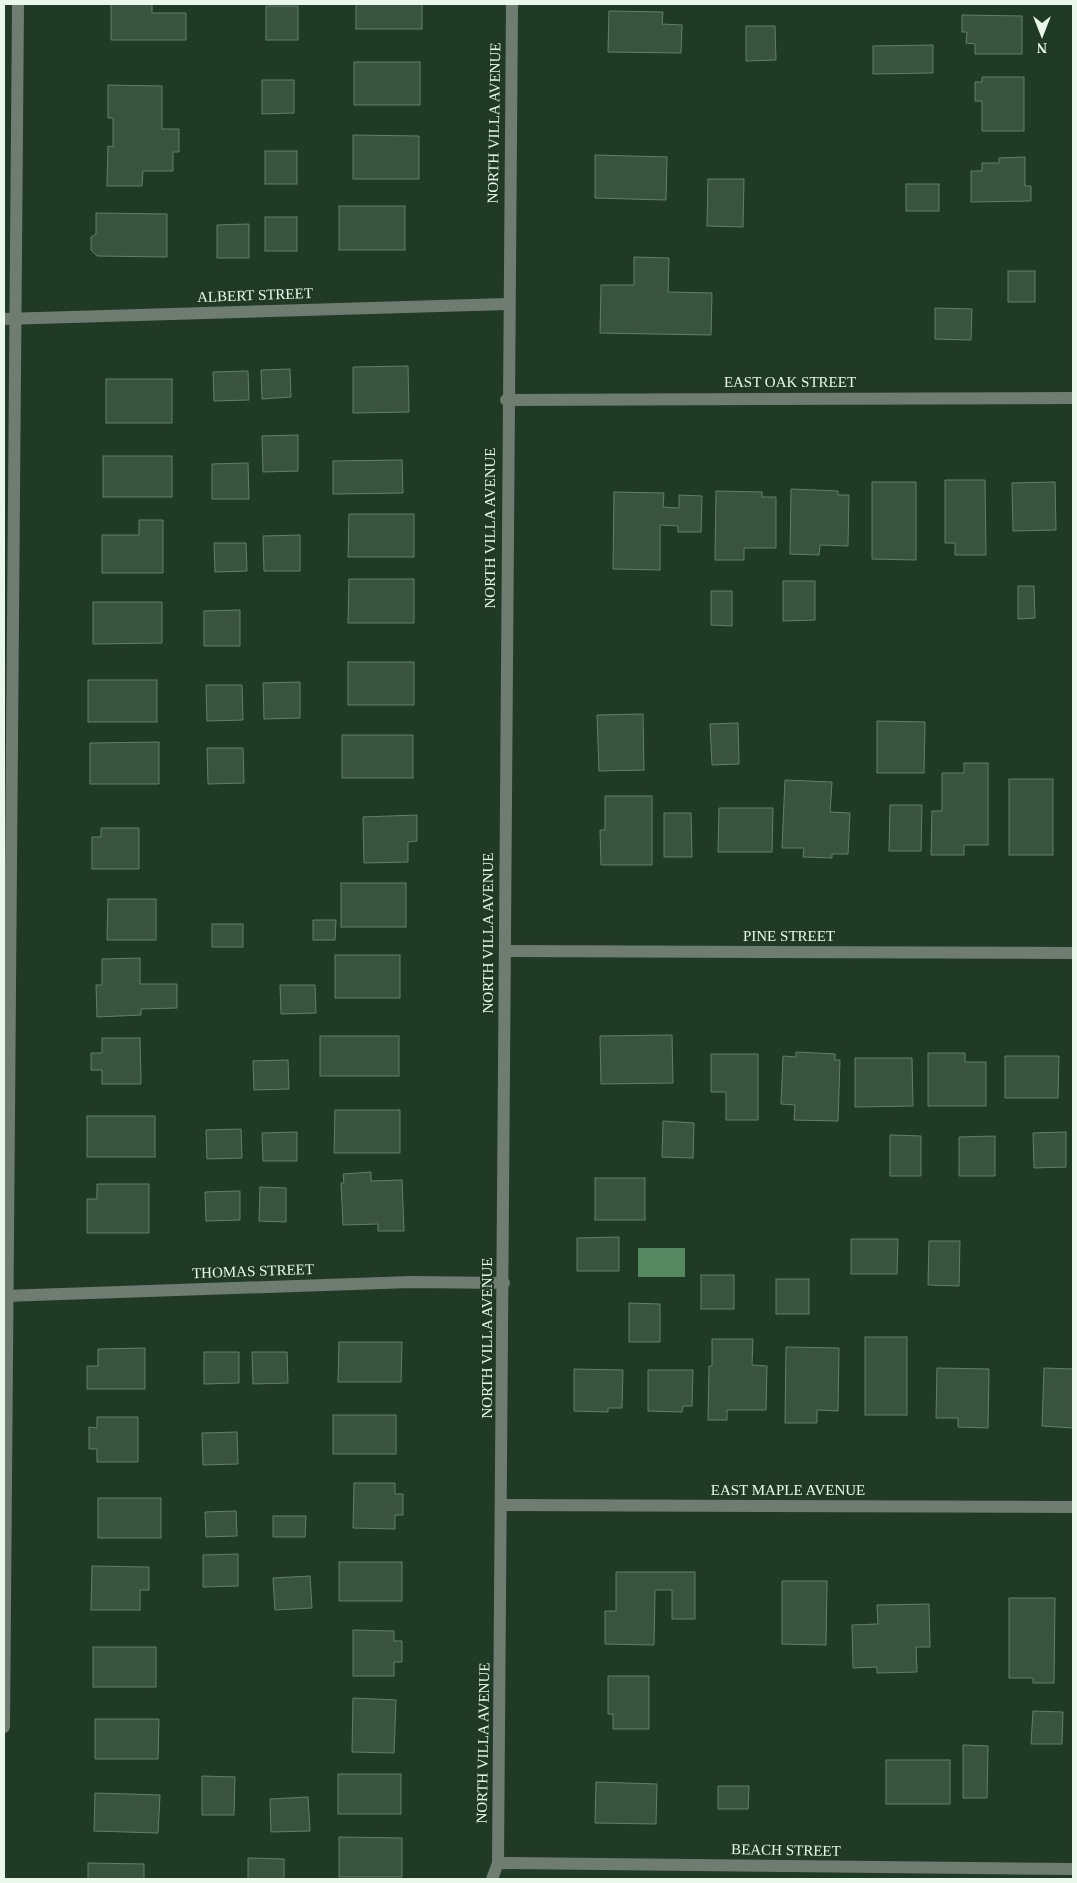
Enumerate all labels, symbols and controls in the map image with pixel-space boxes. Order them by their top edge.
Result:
north arrow [1017,10,1067,60]
text: N [1037,40,1047,55]
street label: NORTH VILLA AVENUE [485,42,503,204]
street label: ALBERT STREET [197,285,313,305]
street label: EAST OAK STREET [724,374,856,390]
street label: NORTH VILLA AVENUE [482,447,498,609]
street label: NORTH VILLA AVENUE [480,852,496,1014]
street label: PINE STREET [743,928,835,944]
street label: NORTH VILLA AVENUE [479,1257,495,1419]
street label: THOMAS STREET [192,1261,314,1281]
street label: EAST MAPLE AVENUE [711,1482,865,1498]
street label: NORTH VILLA AVENUE [474,1662,492,1824]
street label: BEACH STREET [731,1841,841,1859]

